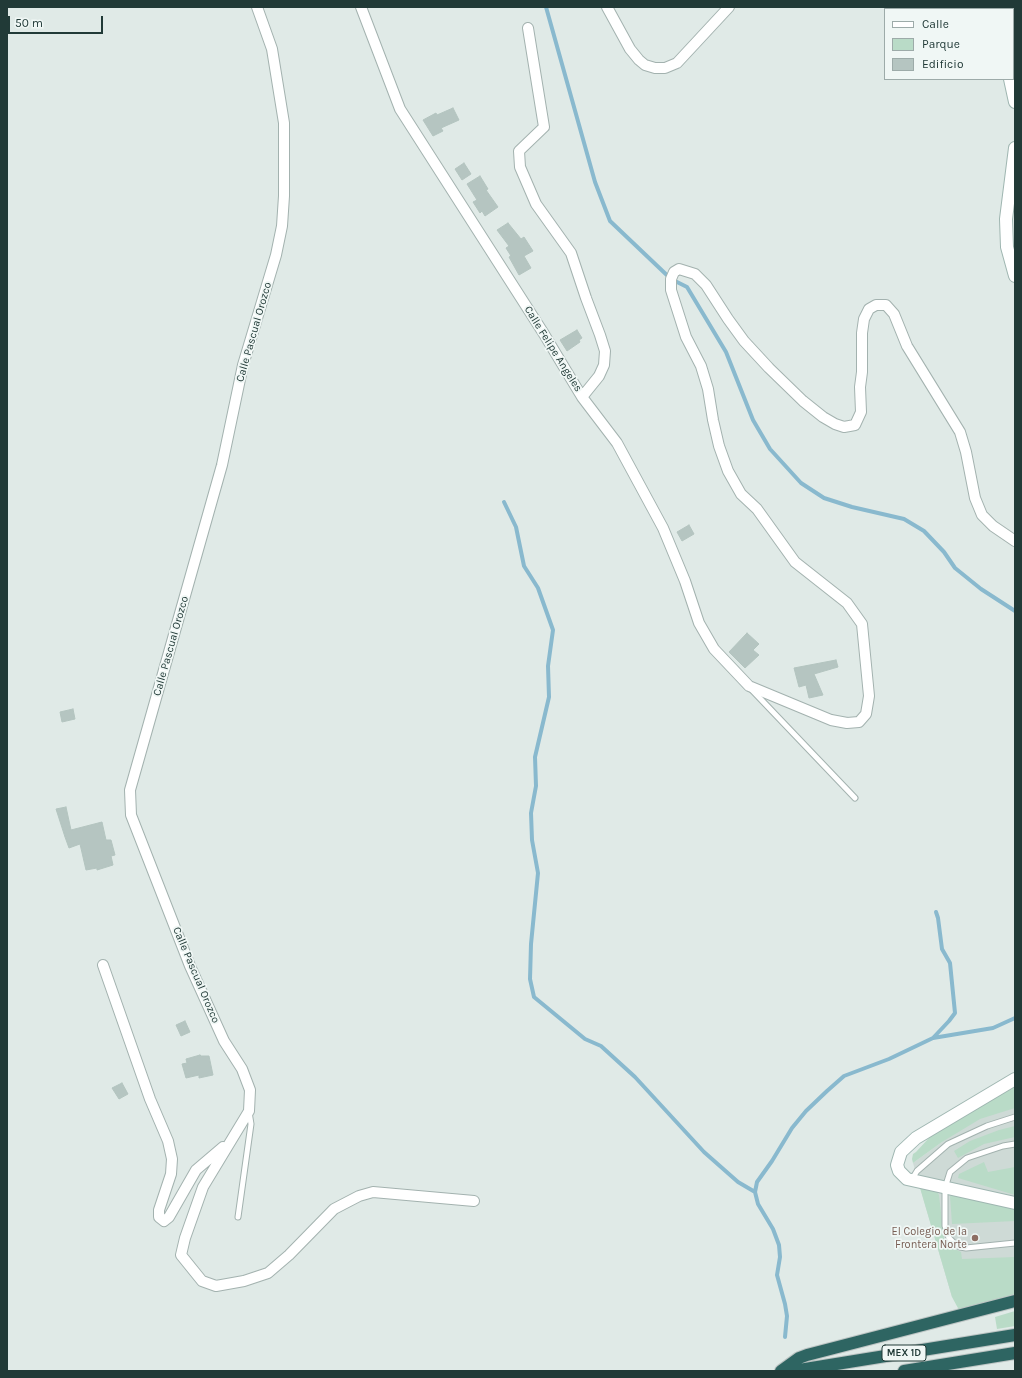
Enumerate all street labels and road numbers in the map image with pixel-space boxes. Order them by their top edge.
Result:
street label: Calle Pascual Orozco [233,281,275,383]
street label: Calle Felipe Angeles [521,304,585,394]
street label: Calle Pascual Orozco [150,595,192,697]
street label: Calle Pascual Orozco [170,925,222,1025]
road number: MEX 1D [882,1345,926,1361]

